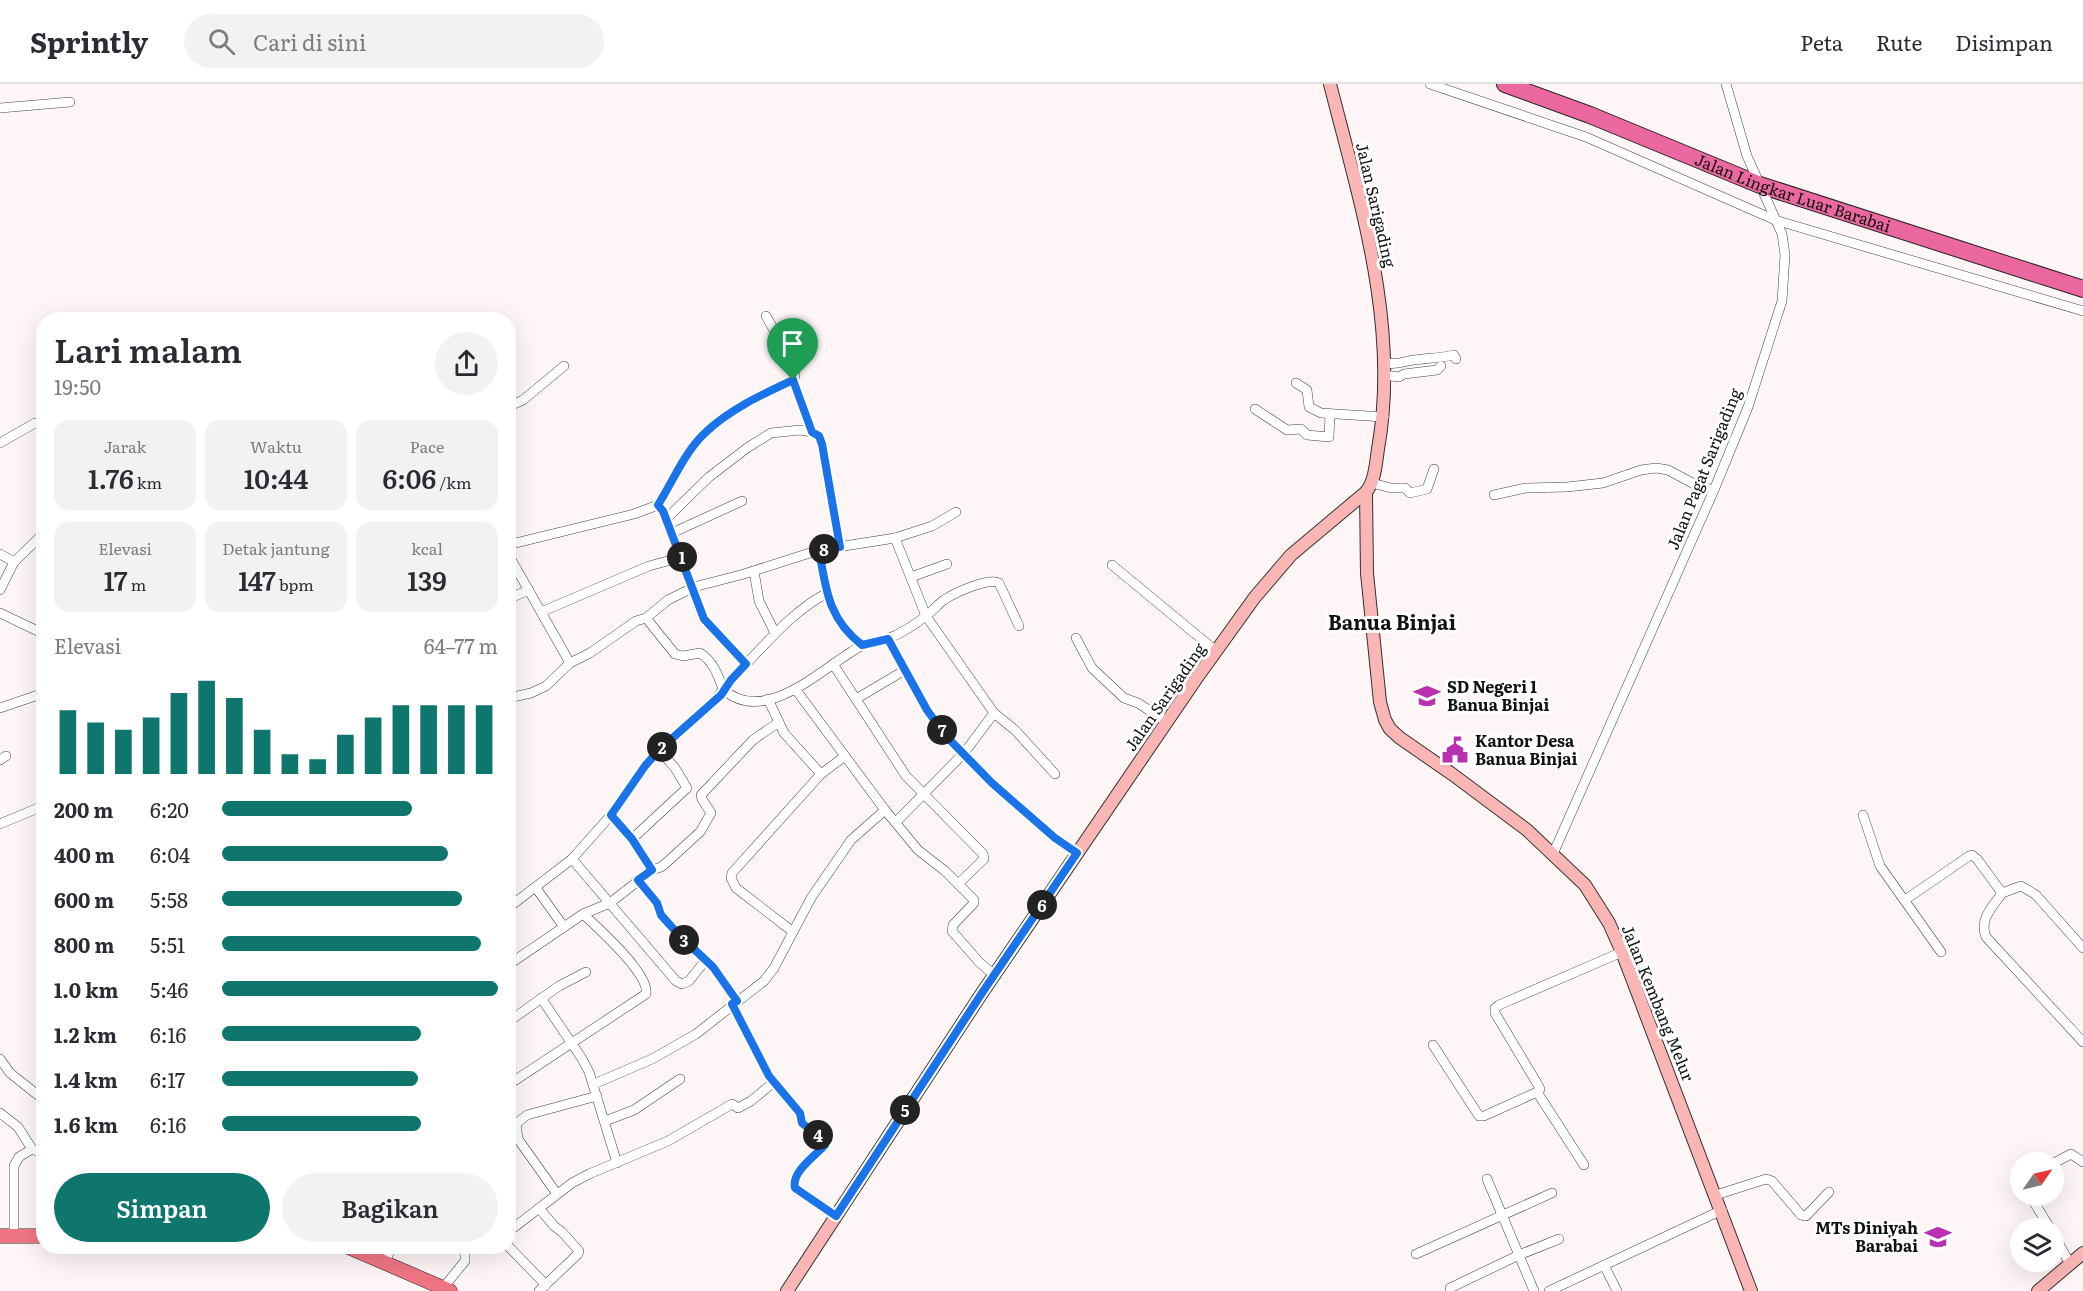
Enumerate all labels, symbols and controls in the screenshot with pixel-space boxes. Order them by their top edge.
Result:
search box [184,14,604,68]
text: Sprintly [30,20,148,62]
icon: search [205,25,238,58]
text: Cari di sini [253,25,366,58]
text: Peta [1800,26,1843,57]
text: Rute [1876,26,1922,57]
text: Disimpan [1955,26,2053,57]
street label: Jalan Sarigading [1351,140,1403,270]
street label: Jalan Lingkar Luar Barabai [1692,147,1894,237]
pin [767,318,818,380]
text: Lari malam [54,324,242,373]
icon: arrive [776,327,809,360]
button: share [435,332,498,395]
text: 19:50 [54,371,101,401]
street label: Jalan Pagat Sarigading [1660,384,1746,553]
text: Jarak [104,434,146,458]
text: Waktu [250,434,302,458]
text: Pace [410,434,444,458]
text: 1.76 [88,458,134,497]
text: 10:44 [244,458,308,497]
text: 6:06 [383,458,436,497]
text: km [134,470,162,494]
text: /km [436,470,471,494]
pin: 8 [809,534,839,564]
text: Elevasi [98,536,152,560]
text: Detak jantung [222,536,330,560]
text: kcal [411,536,443,560]
text: 8 [819,537,829,561]
pin: 1 [667,542,697,572]
text: 1 [679,545,685,569]
text: 17 [104,560,127,599]
text: 147 [238,560,276,599]
text: 139 [407,560,447,599]
text: m [127,572,146,596]
text: bpm [276,572,314,596]
district label: Banua Binjai [1328,606,1456,636]
text: Elevasi [54,630,121,660]
text: 64–77 m [424,630,498,660]
street label: Jalan Sarigading [1118,637,1211,755]
place label: SD Negeri 1 Banua Binjai [1447,674,1550,716]
school or university icon: SD Negeri 1 Banua Binjai [1412,681,1442,711]
pin: 7 [927,715,957,745]
text: 7 [938,718,946,742]
place label: Kantor Desa Banua Binjai [1475,728,1578,770]
pin: 2 [647,732,677,762]
text: 2 [658,735,666,759]
public building icon: Kantor Desa Banua Binjai [1440,735,1470,765]
text: 200 m [54,794,113,824]
text: 6:20 [150,794,189,824]
text: 400 m [54,839,115,869]
text: 6:04 [150,839,190,869]
text: 600 m [54,884,114,914]
text: 5:58 [150,884,188,914]
pin: 6 [1027,890,1057,920]
text: 6 [1037,893,1047,917]
street label: Jalan Kembang Melur [1617,921,1701,1085]
pin: 3 [669,925,699,955]
text: 3 [680,928,688,952]
text: 800 m [54,929,114,959]
text: 5:51 [150,929,185,959]
text: 1.0 km [54,974,119,1004]
text: 5:46 [150,974,188,1004]
text: 1.2 km [54,1019,117,1049]
text: 6:16 [150,1019,186,1049]
text: 1.4 km [54,1064,118,1094]
text: 6:17 [150,1064,185,1094]
pin: 5 [890,1095,920,1125]
text: 5 [901,1098,909,1122]
text: 1.6 km [54,1109,118,1139]
text: 6:16 [150,1109,186,1139]
pin: 4 [803,1120,833,1150]
text: 4 [813,1123,823,1147]
north arrow [2010,1152,2064,1206]
map controls [2010,1152,2064,1272]
button: Simpan [54,1173,270,1242]
button: Bagikan [282,1173,498,1242]
place label: MTs Diniyah Barabai [1815,1215,1918,1257]
button: layers [2010,1218,2064,1272]
school or university icon: MTs Diniyah Barabai [1923,1222,1953,1252]

